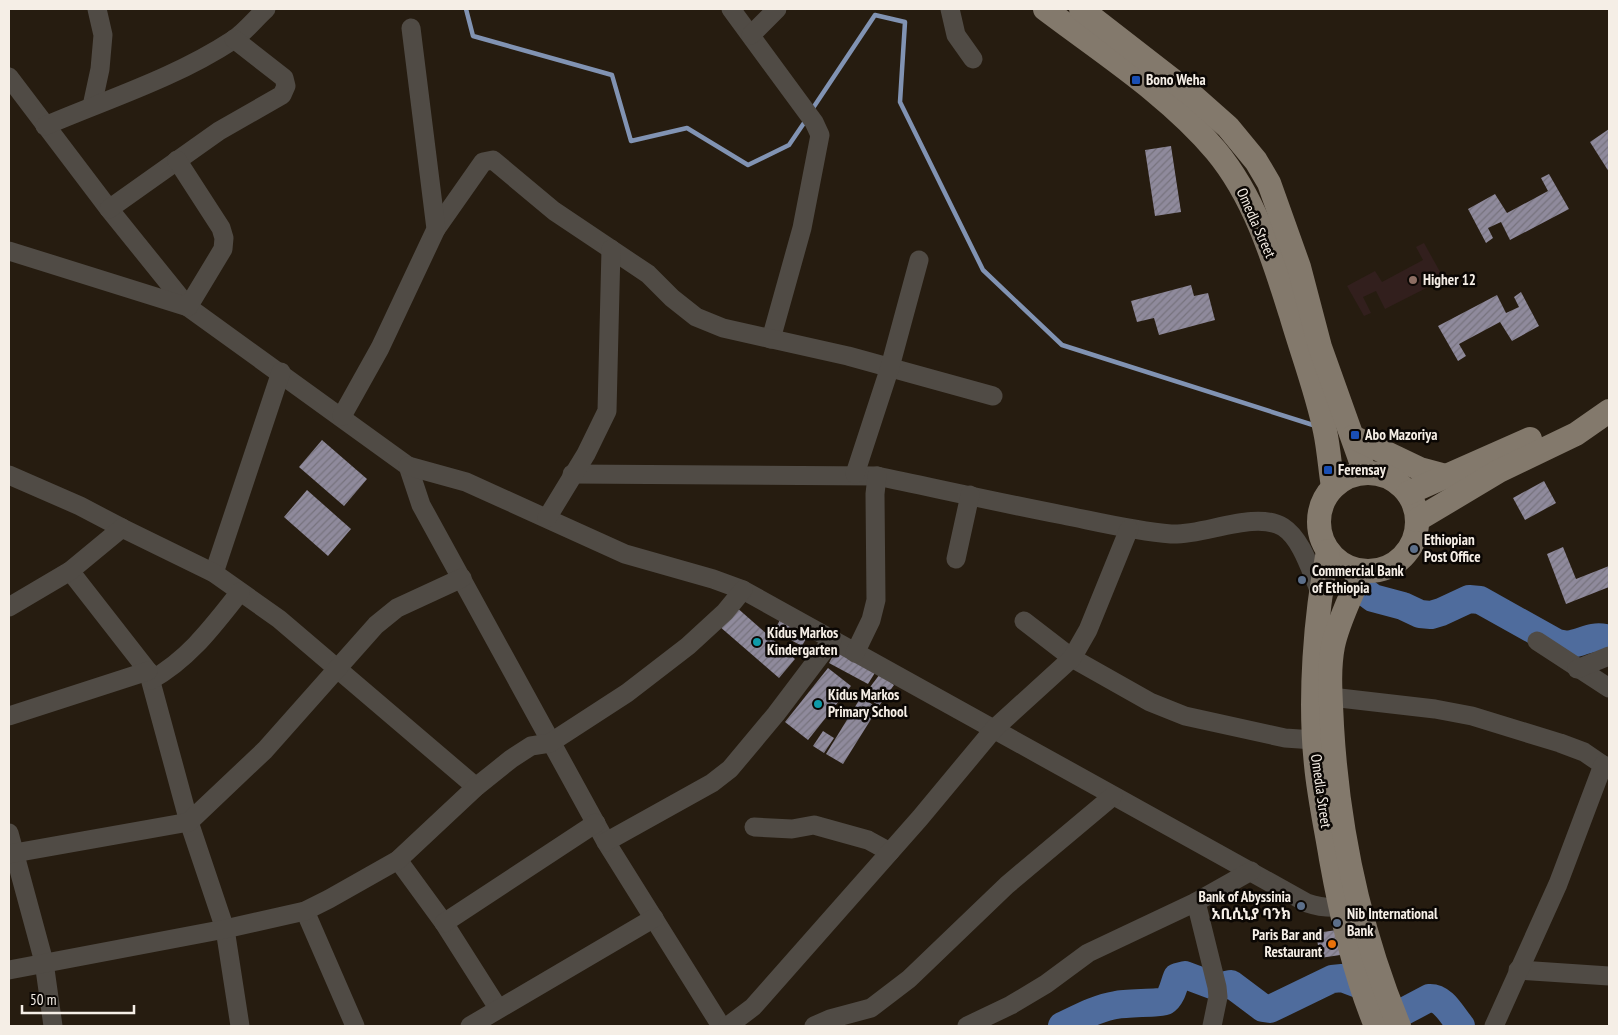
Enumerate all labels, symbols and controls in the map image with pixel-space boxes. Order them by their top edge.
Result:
place label: Bono Weha [1146,70,1206,89]
marker: Bono Weha [1130,74,1142,86]
street label: Omedla Street [1233,185,1280,261]
place label: Higher 12 [1423,270,1476,289]
marker: Higher 12 [1407,274,1419,286]
place label: Abo Mazoriya [1364,425,1437,444]
marker: Abo Mazoriya [1349,429,1361,441]
place label: Ferensay [1338,460,1387,479]
marker: Ferensay [1322,464,1334,476]
place label: Ethiopian Post Office [1424,530,1481,566]
marker: Ethiopian Post Office [1408,543,1420,555]
place label: Commercial Bank of Ethiopia [1312,561,1405,597]
marker: Commercial Bank of Ethiopia [1296,574,1308,586]
place label: Kidus Markos Kindergarten [767,623,838,659]
marker: Kidus Markos Kindergarten [751,636,763,648]
place label: Kidus Markos Primary School [828,685,908,721]
marker: Kidus Markos Primary School [812,698,824,710]
street label: Omedla Street [1307,753,1336,829]
place label: Bank of Abyssinia አቢሲኒያ ባንክ [1199,887,1291,923]
marker: Bank of Abyssinia አቢሲኒያ ባንክ [1295,900,1307,912]
place label: Nib International Bank [1347,904,1438,940]
marker: Nib International Bank [1331,917,1343,929]
place label: Paris Bar and Restaurant [1252,925,1323,961]
marker: Paris Bar and Restaurant [1326,938,1338,950]
scale bar [22,982,135,1014]
text: 50 m [30,990,56,1009]

